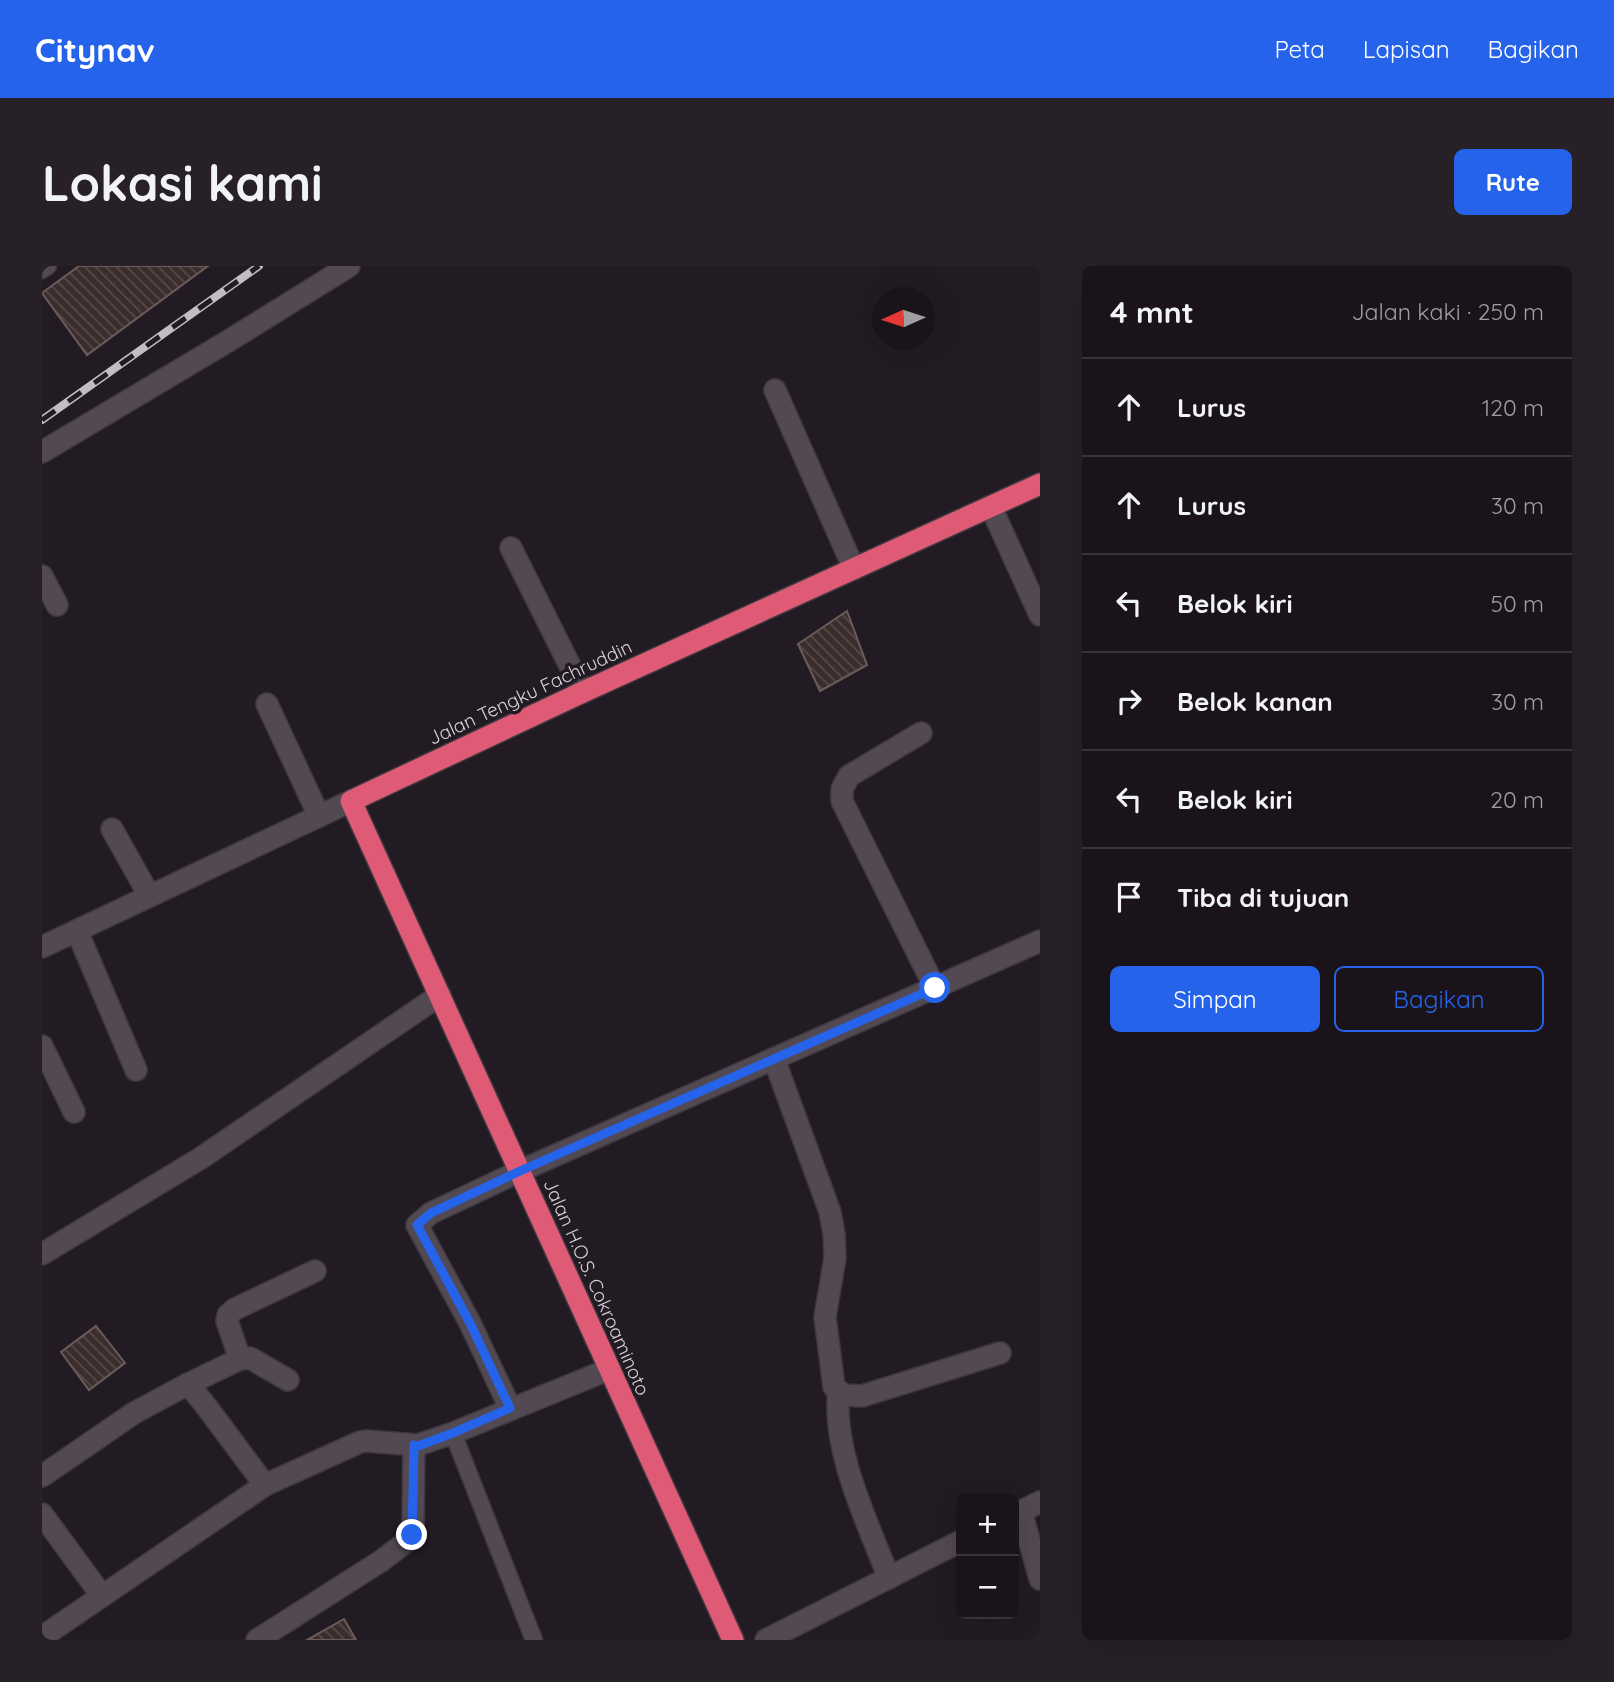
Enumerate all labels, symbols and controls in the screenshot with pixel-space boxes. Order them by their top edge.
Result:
text: Citynav [35,29,155,70]
text: Peta [1274,34,1325,64]
text: Lapisan [1363,34,1450,64]
text: Bagikan [1488,34,1579,64]
button: Rute [1454,149,1572,215]
text: Lokasi kami [42,152,323,213]
north arrow [872,287,935,350]
text: 4 mnt [1110,293,1194,331]
text: Jalan kaki · 250 m [1351,297,1544,326]
icon: ahead [1110,388,1148,426]
text: Lurus [1177,391,1246,424]
text: 120 m [1482,393,1544,422]
icon: ahead [1110,486,1148,524]
text: Lurus [1177,489,1246,522]
text: 30 m [1491,491,1544,520]
icon: left [1110,584,1148,622]
text: Belok kiri [1177,587,1293,620]
text: 50 m [1491,589,1544,618]
street label: Jalan Tengku Fachruddin [424,634,636,750]
icon: right [1110,682,1148,720]
text: Belok kanan [1177,685,1333,718]
text: 30 m [1491,687,1544,716]
icon: left [1110,780,1148,818]
text: Belok kiri [1177,783,1293,816]
text: 20 m [1490,785,1544,814]
icon: arrive [1110,878,1148,916]
text: Tiba di tujuan [1177,881,1349,914]
button: Simpan [1110,966,1320,1032]
button: Bagikan [1334,966,1544,1032]
route start [919,972,950,1003]
street label: Jalan H.O.S. Cokroaminoto [538,1175,656,1399]
map controls [956,1493,1019,1619]
button: + [956,1493,1019,1556]
route end [396,1519,427,1550]
button: − [956,1556,1019,1619]

